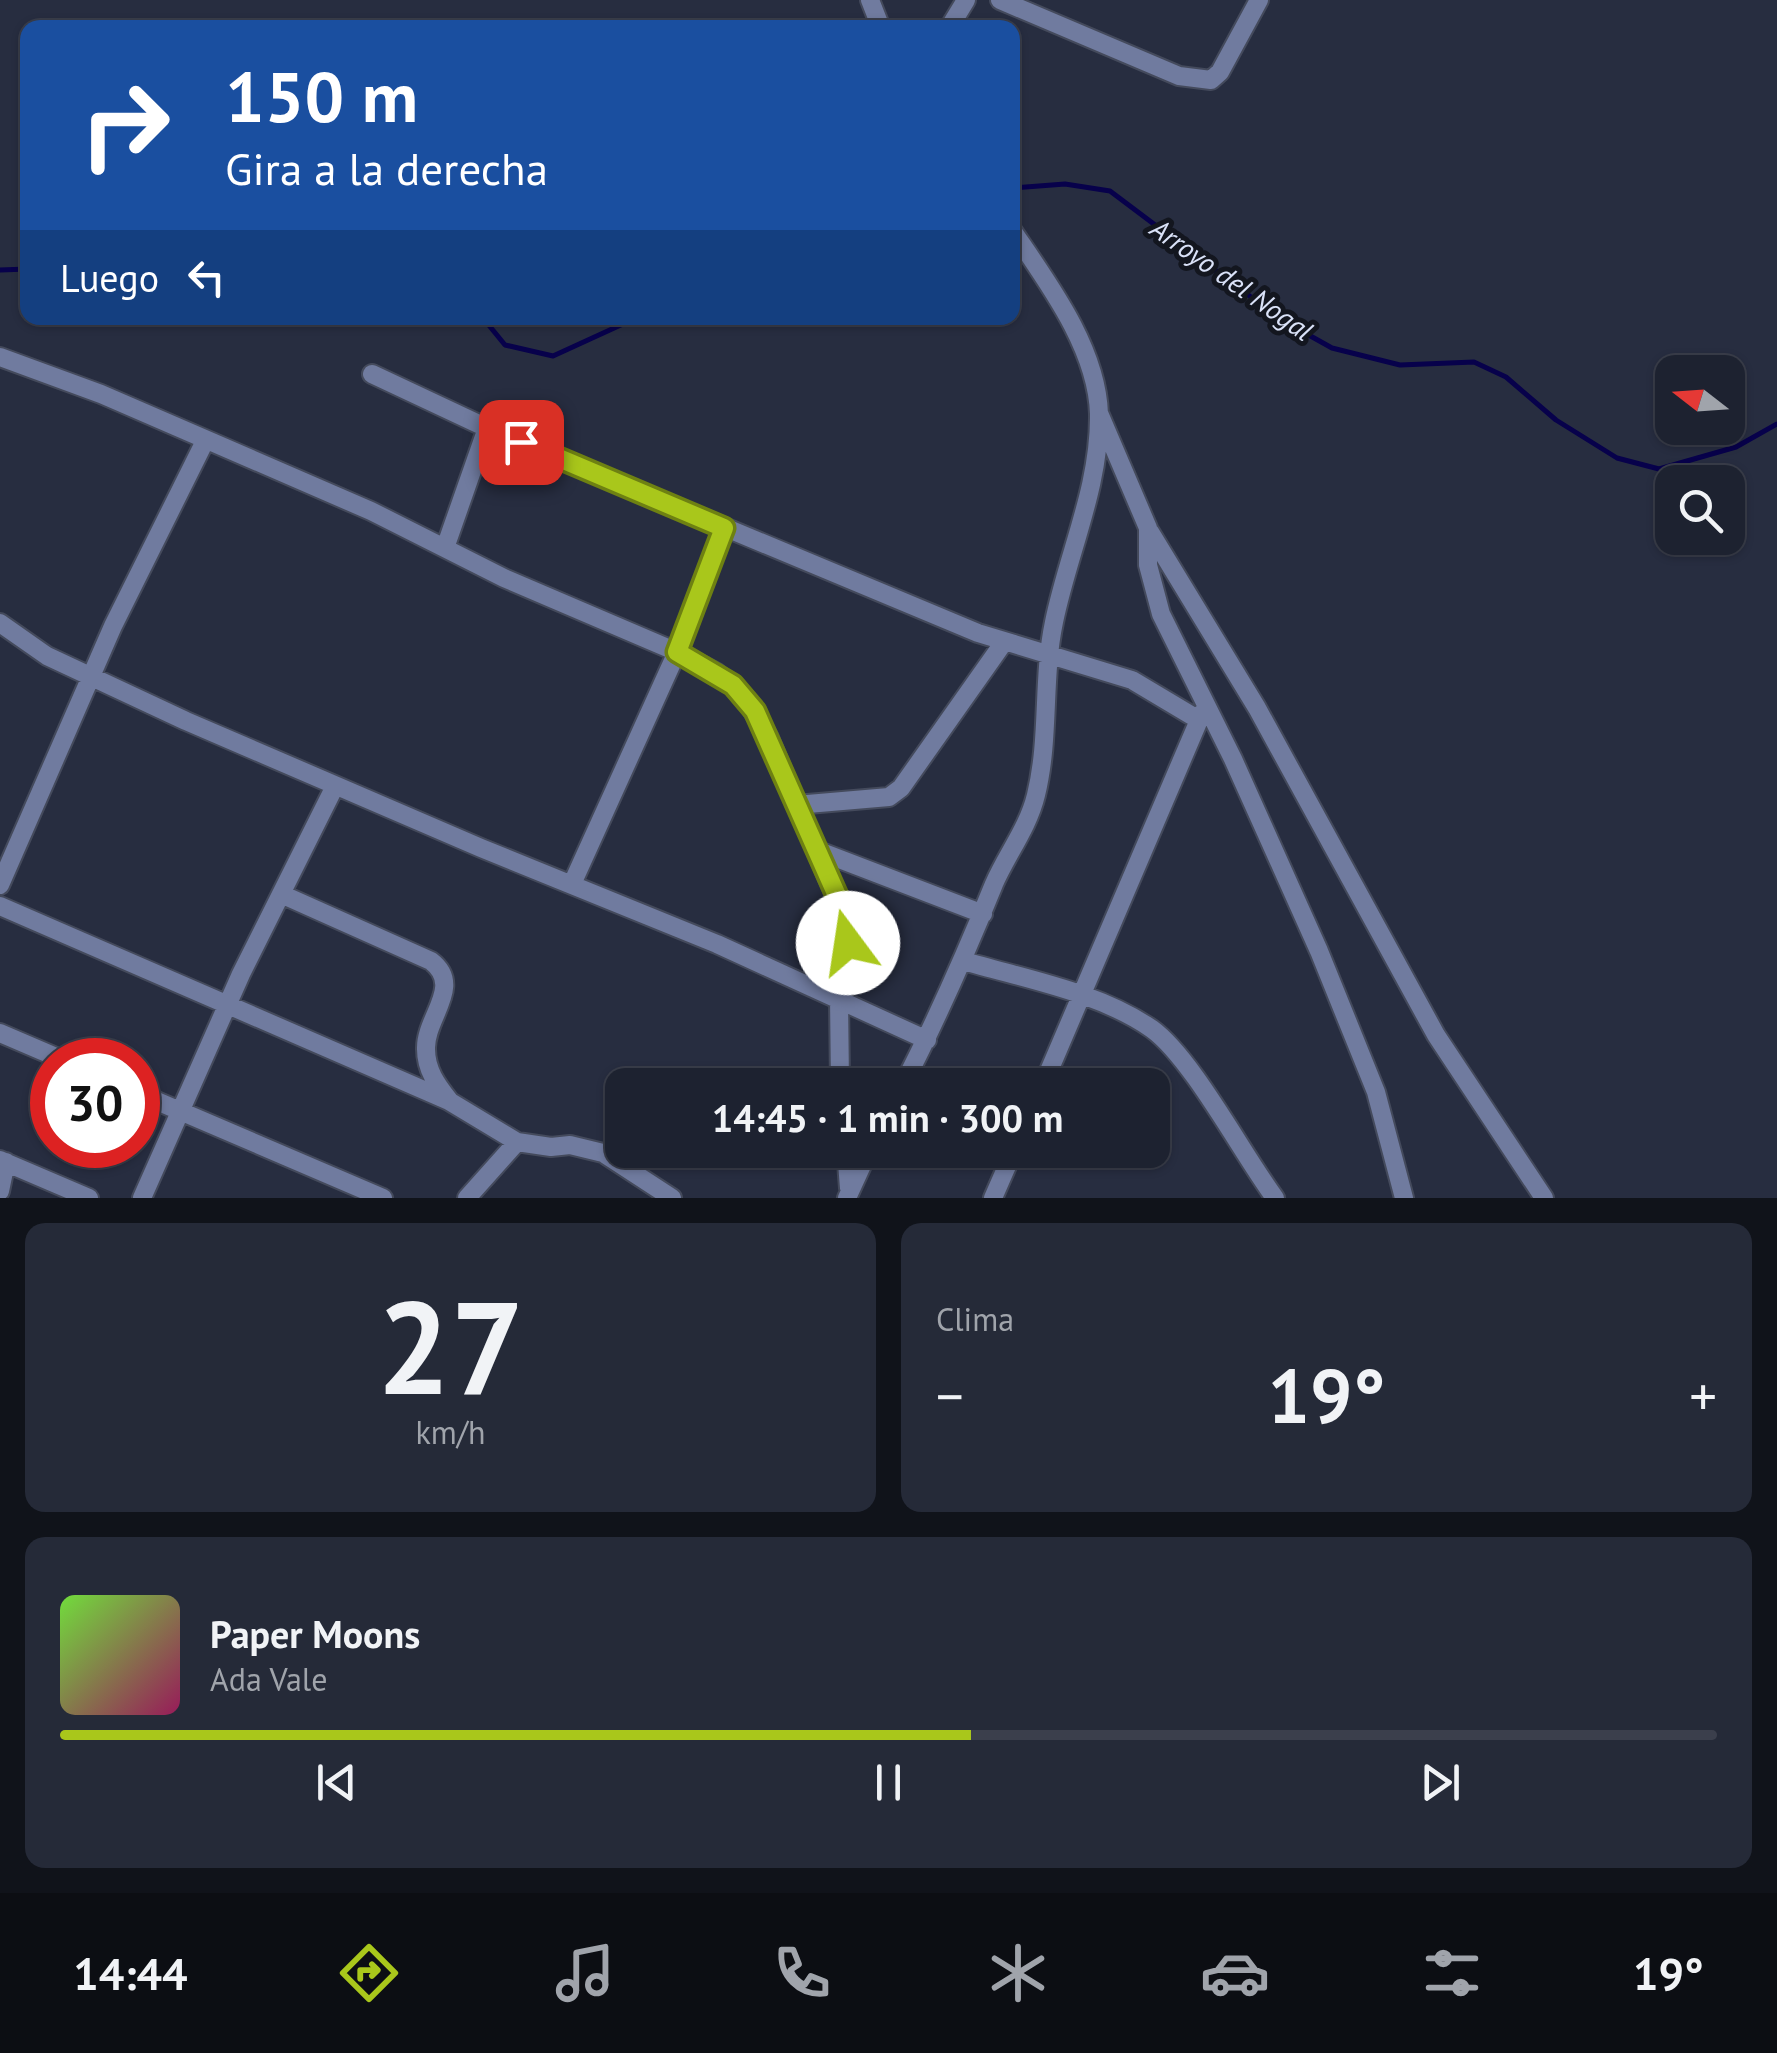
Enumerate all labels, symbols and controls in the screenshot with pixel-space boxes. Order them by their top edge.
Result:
text: 150 m [225,51,418,141]
icon: right [60,60,190,190]
text: Gira a la derecha [225,139,548,197]
water label: Arroyo del Nogal [1143,209,1321,349]
icon: left [179,250,234,305]
text: Luego [60,253,159,302]
north arrow [1655,355,1745,445]
map controls [1655,355,1745,555]
pin [479,400,564,485]
icon: arrive [494,415,549,470]
button: search [1655,465,1745,555]
position arrow [796,891,900,995]
speed limit sign: 30 [30,1038,160,1168]
text: 14:45 · 1 min · 300 m [712,1093,1063,1142]
text: 27 [377,1262,524,1430]
text: Clima [936,1298,1014,1340]
text: 19° [1268,1347,1385,1444]
text: − [936,1360,964,1431]
text: + [1689,1360,1717,1431]
text: km/h [415,1411,486,1453]
text: Paper Moons [210,1609,420,1658]
text: Ada Vale [210,1658,327,1700]
icon: previous [309,1755,364,1810]
icon: pause [861,1755,916,1810]
icon: next [1413,1755,1468,1810]
icon: directions [334,1938,404,2008]
icon: music [550,1938,620,2008]
icon: phone [767,1938,837,2008]
icon: climate [983,1938,1053,2008]
icon: car [1200,1938,1270,2008]
icon: filters [1417,1938,1487,2008]
text: 14:44 [73,1944,187,2002]
text: 19° [1633,1944,1704,2002]

